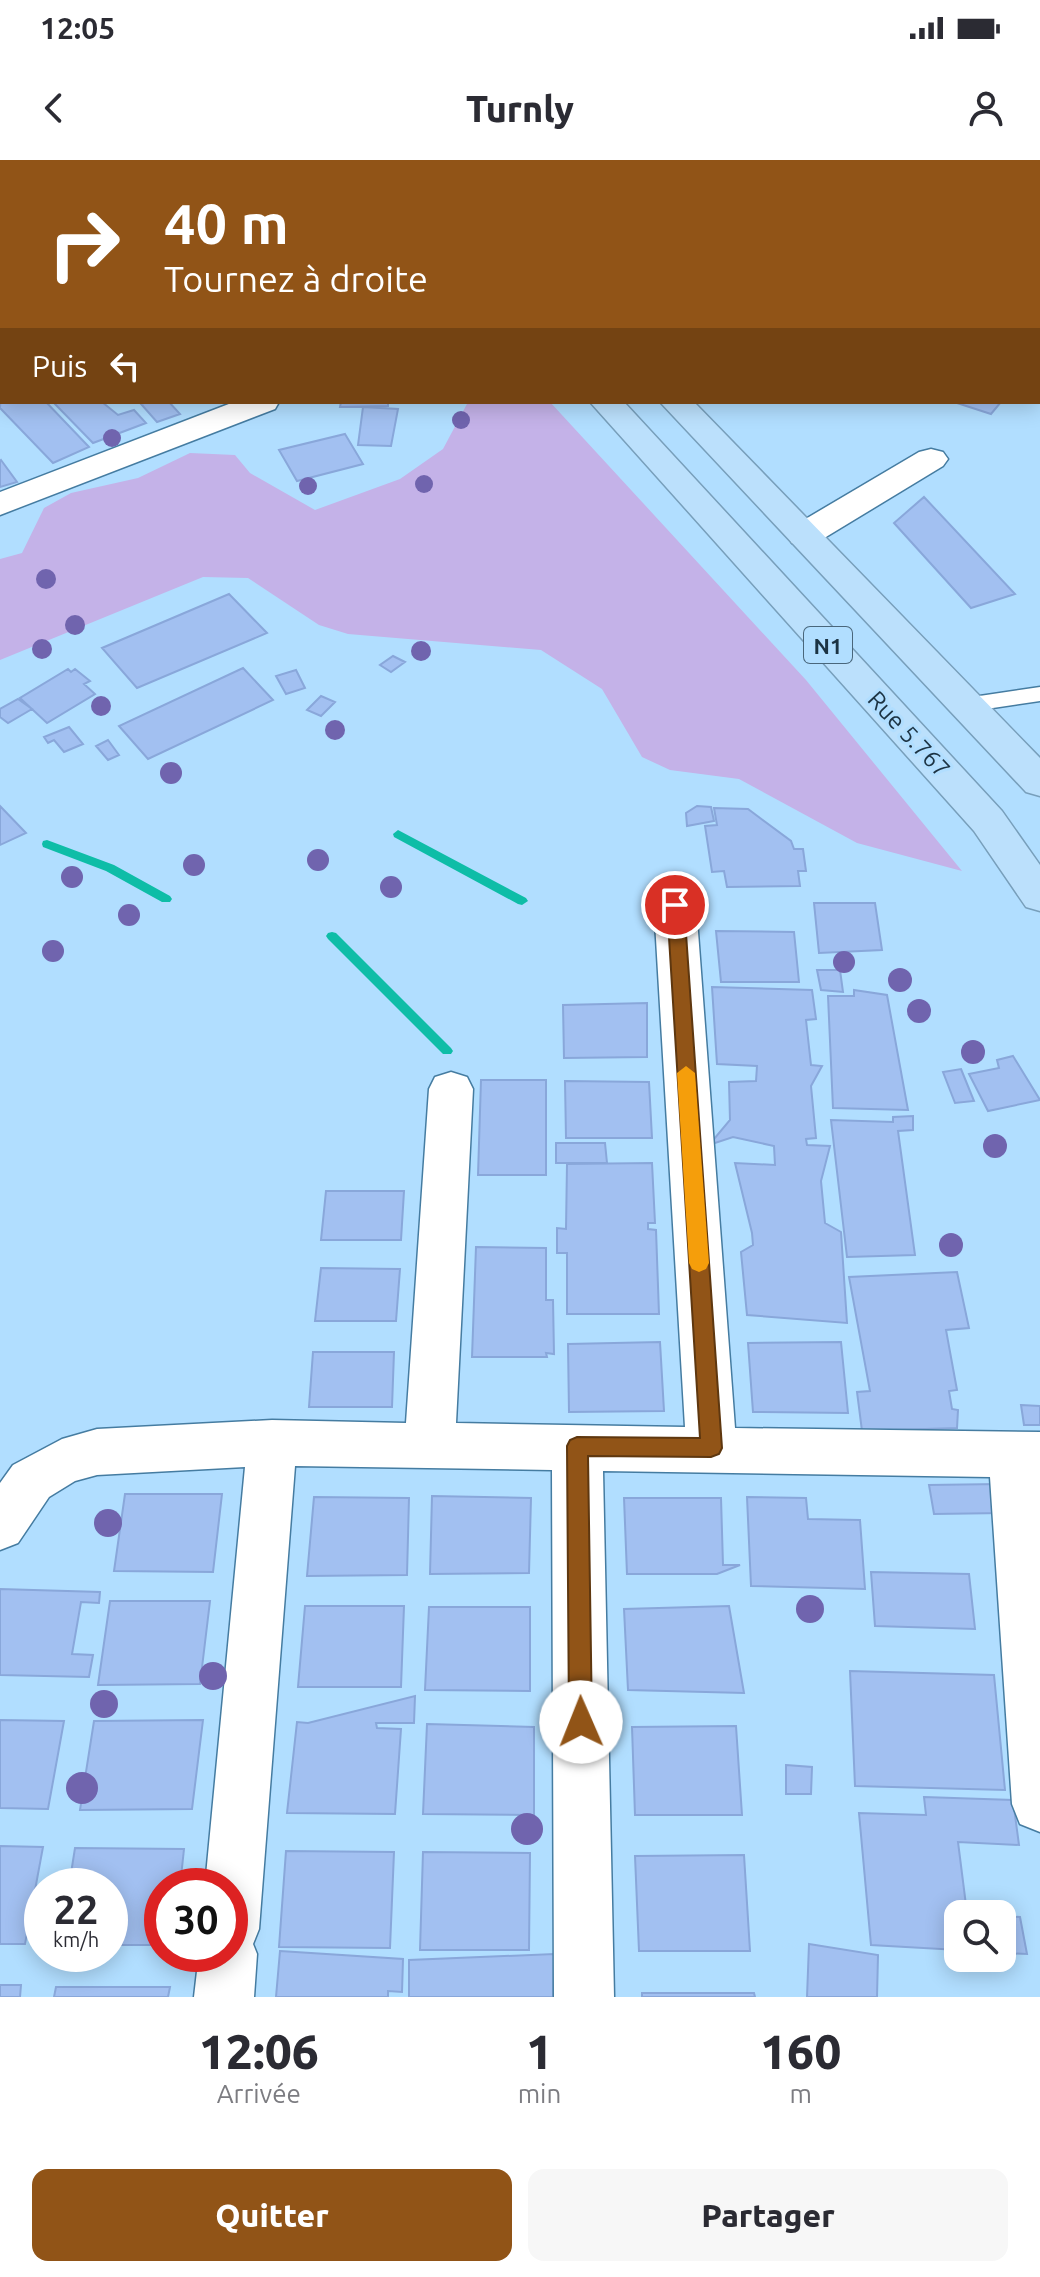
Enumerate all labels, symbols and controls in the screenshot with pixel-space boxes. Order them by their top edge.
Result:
text: 12:05 [40,11,115,45]
icon: back [32,86,76,130]
icon: person [964,86,1008,130]
text: Turnly [466,88,574,129]
icon: right [32,192,136,296]
text: 40 m [164,192,289,255]
text: Tournez à droite [164,258,428,299]
icon: left [103,344,147,388]
text: Puis [32,349,87,383]
road number: N1 [804,627,852,663]
street label: Rue 5.767 [862,685,956,783]
pin [641,871,709,939]
icon: arrive [653,883,697,927]
position arrow [539,1680,623,1764]
speed limit sign: 30 [144,1868,248,1972]
text: 22 [53,1887,99,1932]
map controls [944,1900,1016,1972]
button: search [944,1900,1016,1972]
text: km/h [53,1928,99,1951]
text: 12:06 [199,2024,319,2078]
text: 1 [526,2024,553,2078]
text: 160 [760,2024,841,2078]
text: Arrivée [217,2079,301,2108]
text: min [518,2079,561,2108]
text: m [789,2079,812,2108]
button: Quitter [32,2169,512,2261]
button: Partager [528,2169,1008,2261]

